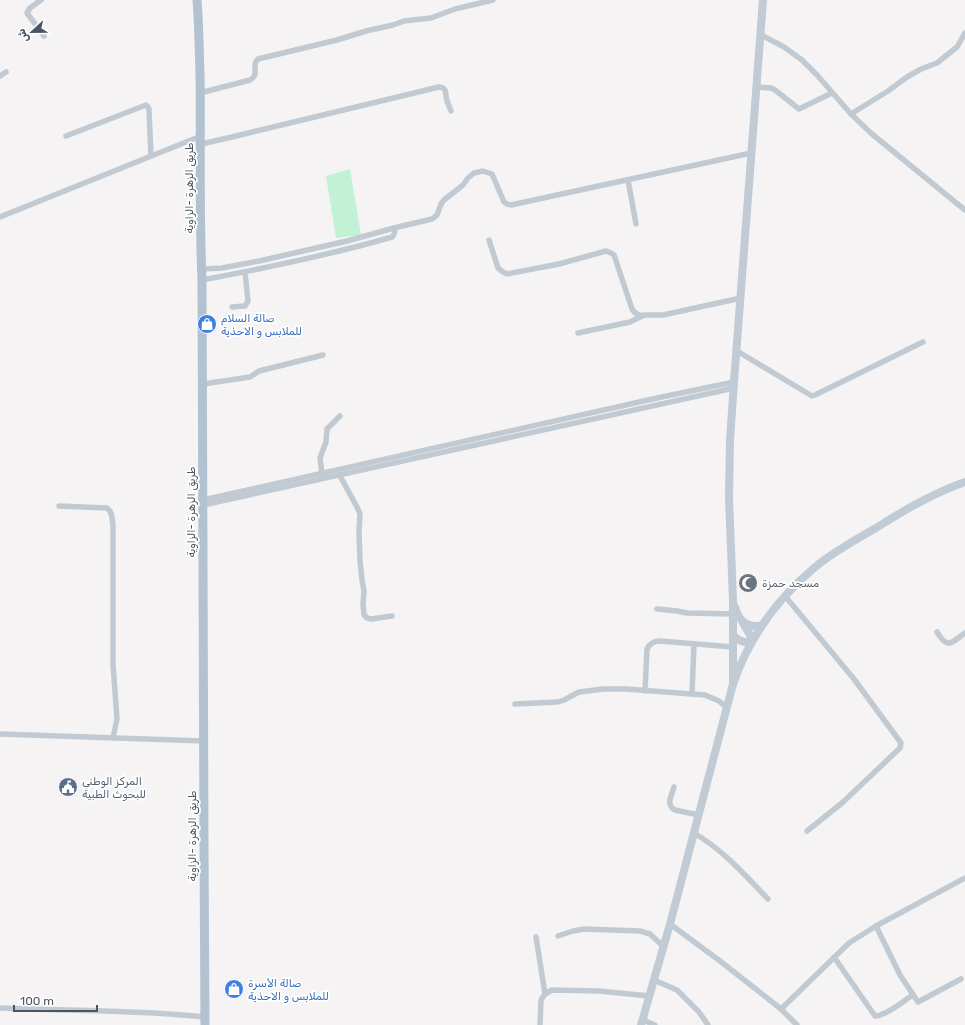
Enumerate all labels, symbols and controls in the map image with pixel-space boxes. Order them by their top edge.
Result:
north arrow [12,12,52,52]
text: ش [15,27,32,44]
street label: طريق الزهرة -الزاوية [183,142,197,234]
place label: صالة السلام للملابس و الاحذية [221,312,302,339]
shop icon: صالة السلام للملابس و الاحذية [196,313,218,335]
street label: طريق الزهرة -الزاوية [185,466,199,558]
mosque icon: مسجد حمزة [737,572,759,594]
place label: مسجد حمزة [762,577,819,590]
place label: المركز الوطني للبحوث الطبية [82,775,146,802]
public building icon: المركز الوطني للبحوث الطبية [57,776,79,798]
street label: طريق الزهرة -الزاوية [186,790,200,882]
place label: صالة الأسرة للملابس و الاحذية [248,977,329,1004]
shop icon: صالة الأسرة للملابس و الاحذية [223,978,245,1000]
scale bar [14,987,97,1013]
text: 100 m [20,994,54,1008]

